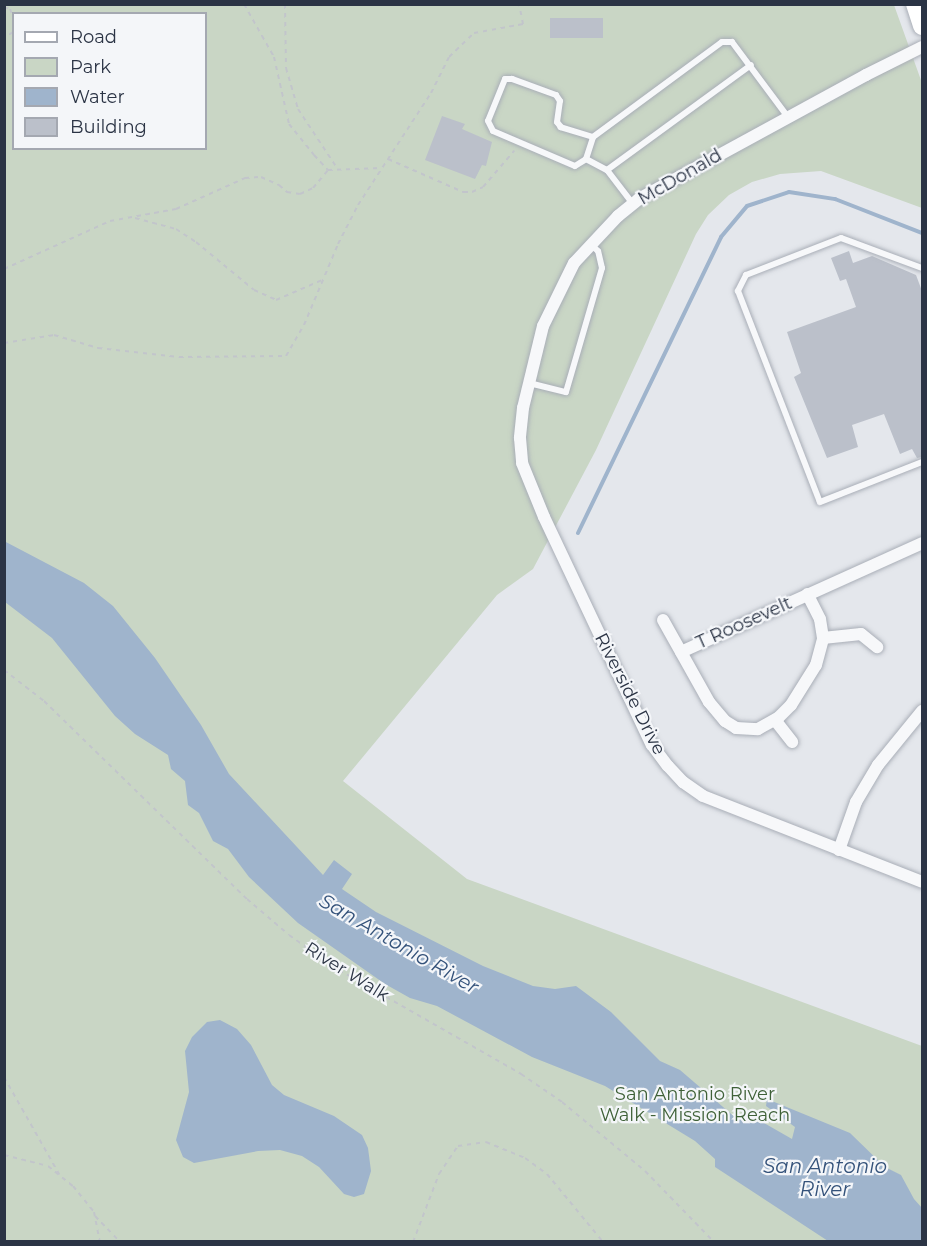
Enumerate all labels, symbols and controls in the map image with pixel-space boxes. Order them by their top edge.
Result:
legend [12,12,207,150]
text: Road [70,26,117,48]
text: Park [70,56,111,78]
text: Water [70,86,125,108]
text: Building [70,116,147,138]
street label: McDonald [634,144,726,210]
street label: T Roosevelt [693,592,795,654]
street label: Riverside Drive [590,629,670,759]
water label: San Antonio River [315,889,483,999]
street label: River Walk [301,938,393,1006]
park label: San Antonio River Walk - Mission Reach [600,1084,790,1126]
water label: San Antonio River [763,1155,887,1202]

